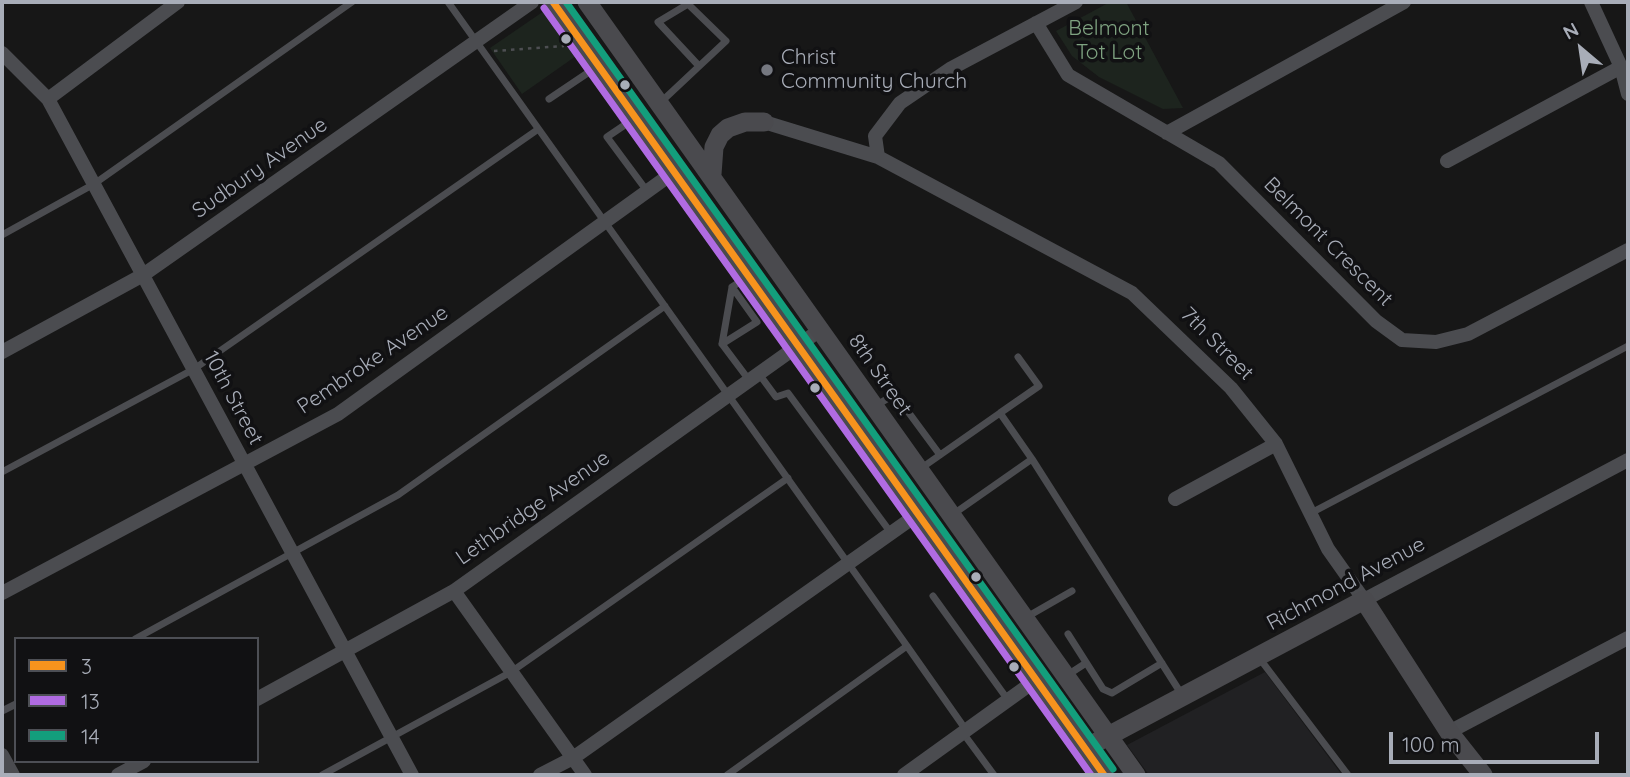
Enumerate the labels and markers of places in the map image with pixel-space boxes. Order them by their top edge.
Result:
unlabelled marker [559,32,573,46]
place label: Christ Community Church [781,45,967,95]
marker: Christ Community Church [759,62,775,78]
unlabelled marker [618,78,632,92]
unlabelled marker [808,381,822,395]
unlabelled marker [969,570,983,584]
unlabelled marker [1007,660,1021,674]

